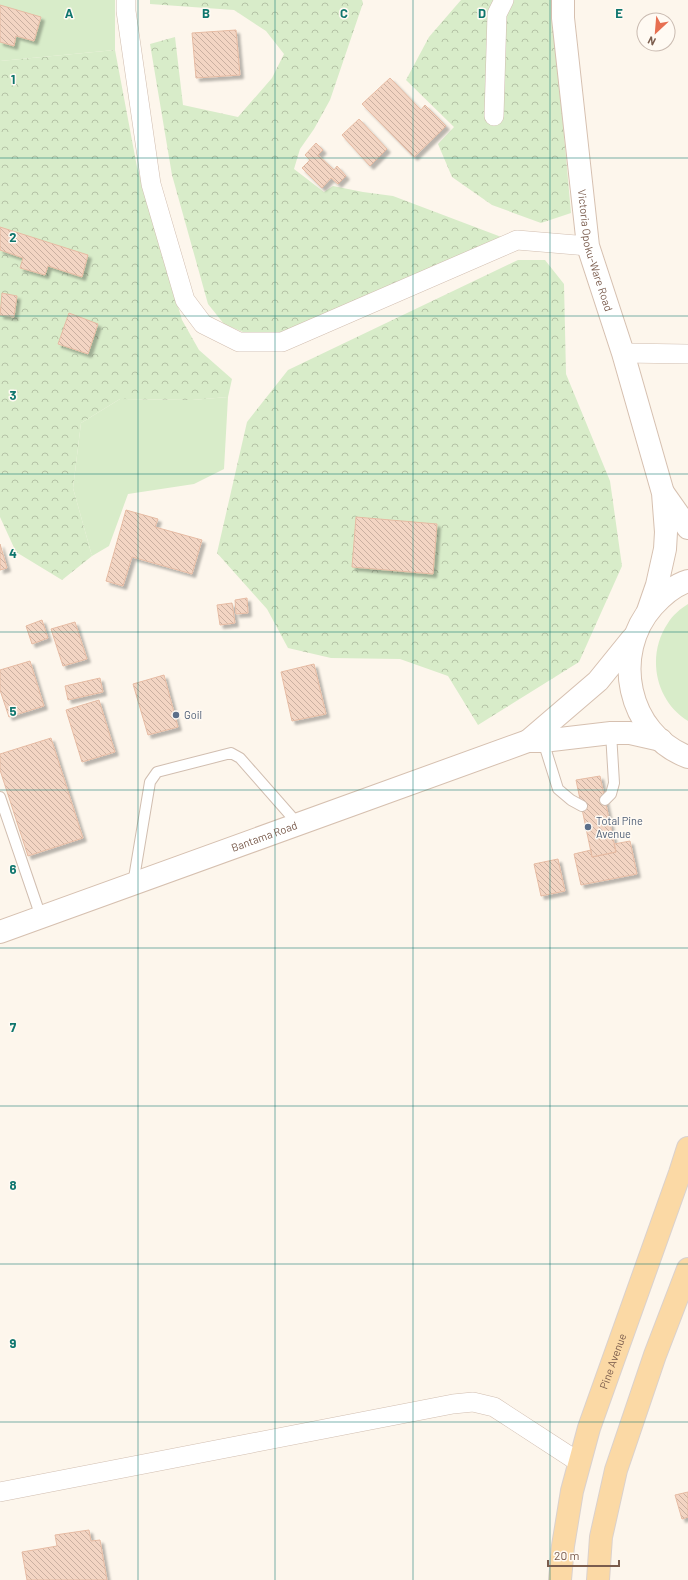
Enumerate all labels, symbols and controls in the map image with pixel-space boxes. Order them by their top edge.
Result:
text: A [65,5,74,21]
text: B [202,5,210,21]
text: C [340,5,348,21]
text: D [478,5,486,21]
text: E [615,5,623,21]
north arrow [636,12,676,52]
text: N [645,34,658,49]
text: 1 [11,71,15,87]
street label: Victoria Opoku-Ware Road [576,189,616,313]
text: 2 [9,229,17,245]
text: 3 [9,387,17,403]
text: 4 [9,545,17,561]
text: 5 [9,703,17,719]
place label: Goil [184,708,202,721]
marker: Goil [171,710,181,720]
place label: Total Pine Avenue [596,814,643,840]
street label: Bantama Road [229,818,299,854]
marker: Total Pine Avenue [583,822,593,832]
text: 6 [10,861,17,877]
text: 7 [10,1019,17,1035]
text: 8 [9,1177,17,1193]
street label: Pine Avenue [596,1331,628,1391]
text: 9 [10,1335,17,1351]
scale bar [548,1542,619,1568]
text: 20 m [554,1548,580,1562]

